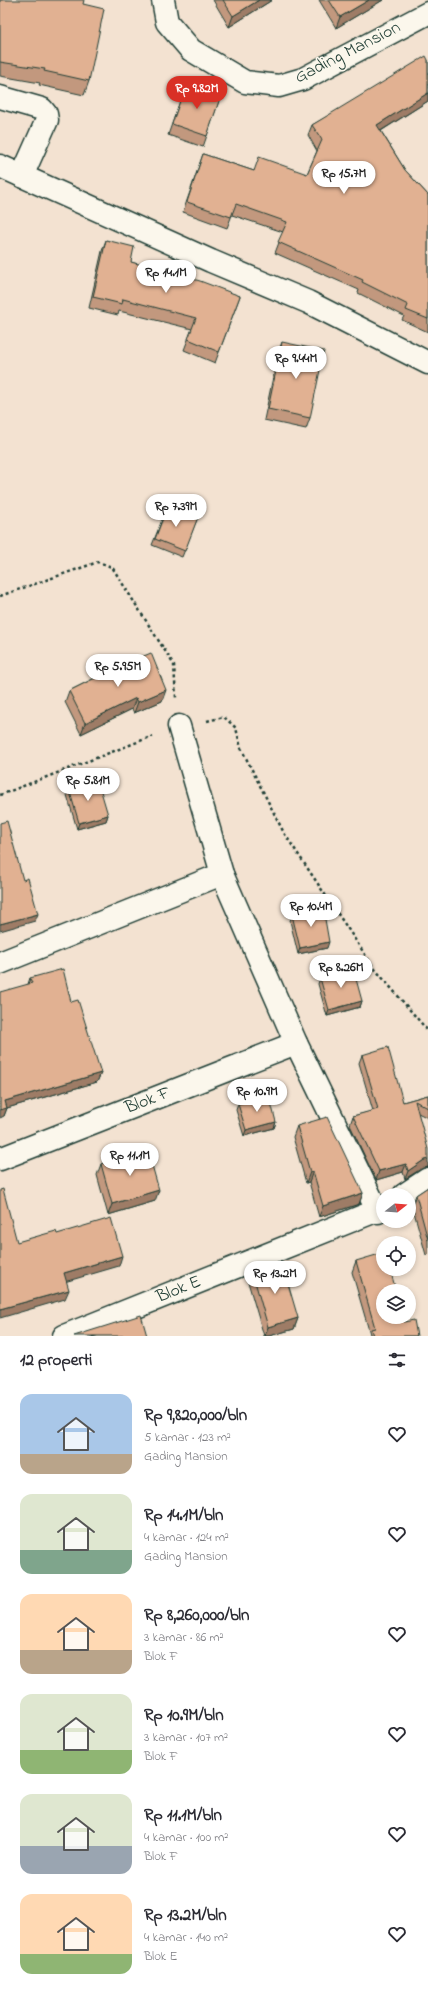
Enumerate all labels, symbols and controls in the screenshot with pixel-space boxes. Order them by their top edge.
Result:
street label: Gading Mansion [290,15,406,92]
pin: Rp 9.82M [156,76,238,110]
text: Rp 9.82M [175,79,219,98]
pin: Rp 15.7M [303,161,385,195]
text: Rp 15.7M [322,164,366,183]
pin: Rp 14.1M [125,260,207,294]
text: Rp 14.1M [145,263,187,282]
pin: Rp 9.44M [255,346,337,380]
text: Rp 9.44M [275,349,317,368]
pin: Rp 7.39M [135,494,217,528]
text: Rp 7.39M [155,497,197,516]
pin: Rp 5.95M [77,654,159,688]
text: Rp 5.95M [95,657,141,676]
pin: Rp 5.81M [47,768,129,802]
text: Rp 5.81M [66,771,110,790]
pin: Rp 10.4M [270,894,352,928]
text: Rp 10.4M [289,897,333,916]
pin: Rp 8.26M [300,955,382,989]
text: Rp 8.26M [318,958,364,977]
pin: Rp 10.9M [216,1079,298,1113]
street label: Blok F [120,1080,175,1122]
text: Rp 10.9M [236,1082,278,1101]
pin: Rp 11.1M [89,1143,171,1177]
text: Rp 11.1M [110,1146,150,1165]
north arrow [376,1188,416,1228]
map controls [376,1188,416,1324]
button: locate [376,1236,416,1276]
pin: Rp 13.2M [234,1261,316,1295]
text: Rp 13.2M [253,1264,297,1283]
street label: Blok E [152,1269,205,1311]
button: layers [376,1284,416,1324]
text: 12 properti [20,1348,92,1373]
icon: filters [386,1349,408,1371]
text: Rp 9,820,000/bln [144,1403,247,1428]
icon: home [52,1410,100,1458]
icon: heart [386,1423,408,1445]
text: 5 kamar · 123 m² [144,1428,231,1447]
text: Gading Mansion [144,1447,228,1466]
text: Rp 14.1M/bln [144,1503,223,1528]
icon: home [52,1510,100,1558]
icon: heart [386,1523,408,1545]
text: 4 kamar · 124 m² [144,1528,229,1547]
text: Gading Mansion [144,1547,228,1566]
text: Rp 8,260,000/bln [144,1603,249,1628]
icon: home [52,1610,100,1658]
icon: heart [386,1623,408,1645]
text: 3 kamar · 86 m² [144,1628,224,1647]
text: Blok F [144,1647,178,1666]
text: Rp 10.9M/bln [144,1703,224,1728]
icon: home [52,1710,100,1758]
icon: heart [386,1723,408,1745]
text: 3 kamar · 107 m² [144,1728,228,1747]
text: Blok F [144,1747,178,1766]
text: Rp 11.1M/bln [144,1803,222,1828]
icon: home [52,1810,100,1858]
icon: heart [386,1823,408,1845]
text: 4 kamar · 100 m² [144,1828,228,1847]
text: Blok F [144,1847,178,1866]
text: Rp 13.2M/bln [144,1903,227,1928]
icon: home [52,1910,100,1958]
icon: heart [386,1923,408,1945]
text: 4 kamar · 140 m² [144,1928,228,1947]
text: Blok E [144,1947,177,1966]

